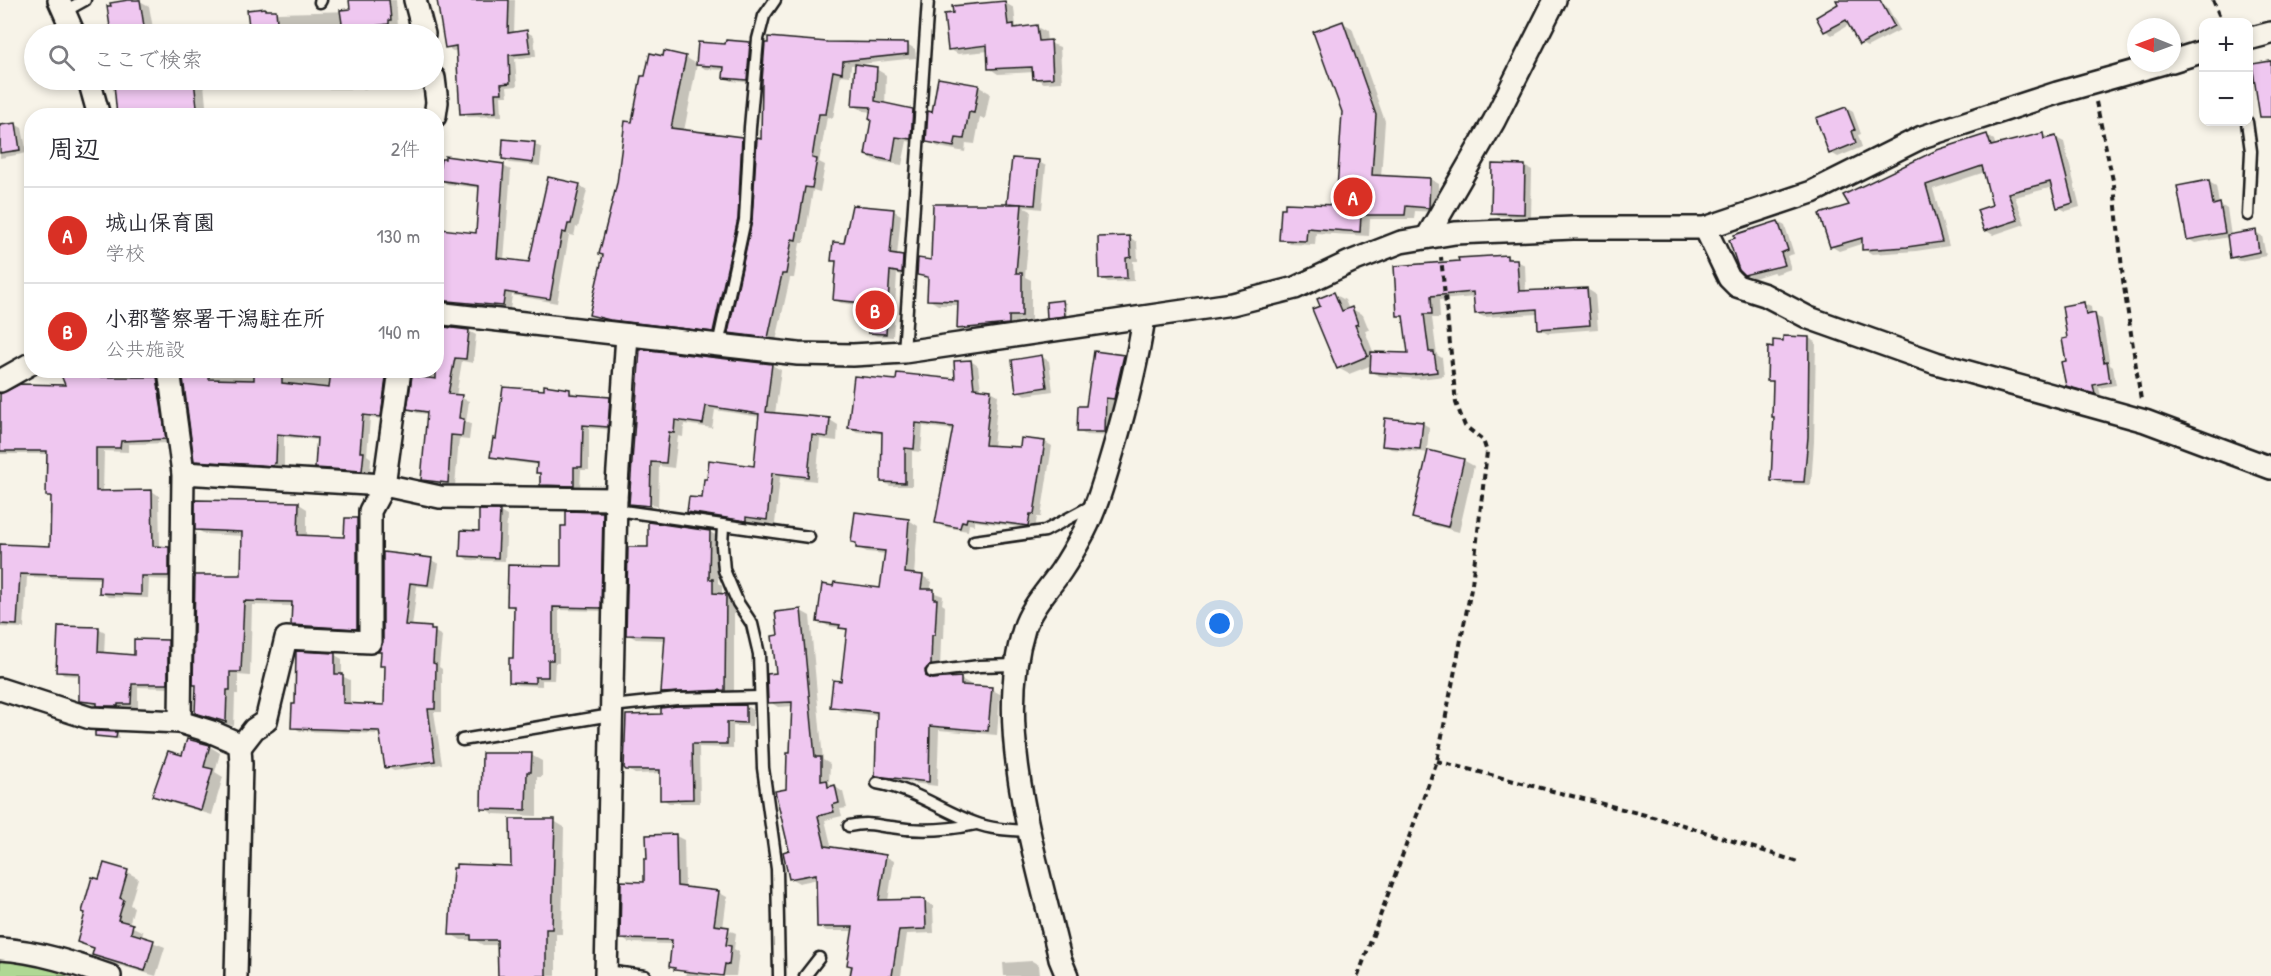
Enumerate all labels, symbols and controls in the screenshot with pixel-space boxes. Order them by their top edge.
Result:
north arrow [2127,18,2181,72]
map controls [2199,18,2253,126]
button: + [2199,18,2253,72]
search box [24,24,444,90]
icon: search [45,41,78,74]
text: ここで検索 [93,44,203,74]
button: − [2199,72,2253,126]
text: 周辺 [48,131,100,166]
text: 2件 [391,135,420,162]
pin: A [1334,174,1372,220]
text: 城山保育園 [105,207,215,237]
text: A [63,222,72,249]
text: 130 m [377,222,420,249]
text: 学校 [105,239,145,266]
pin: B [856,288,894,332]
text: 小郡警察署干潟駐在所 [105,303,325,333]
text: B [62,318,73,345]
text: 140 m [378,318,420,345]
text: 公共施設 [105,335,185,362]
your location [1205,609,1234,638]

